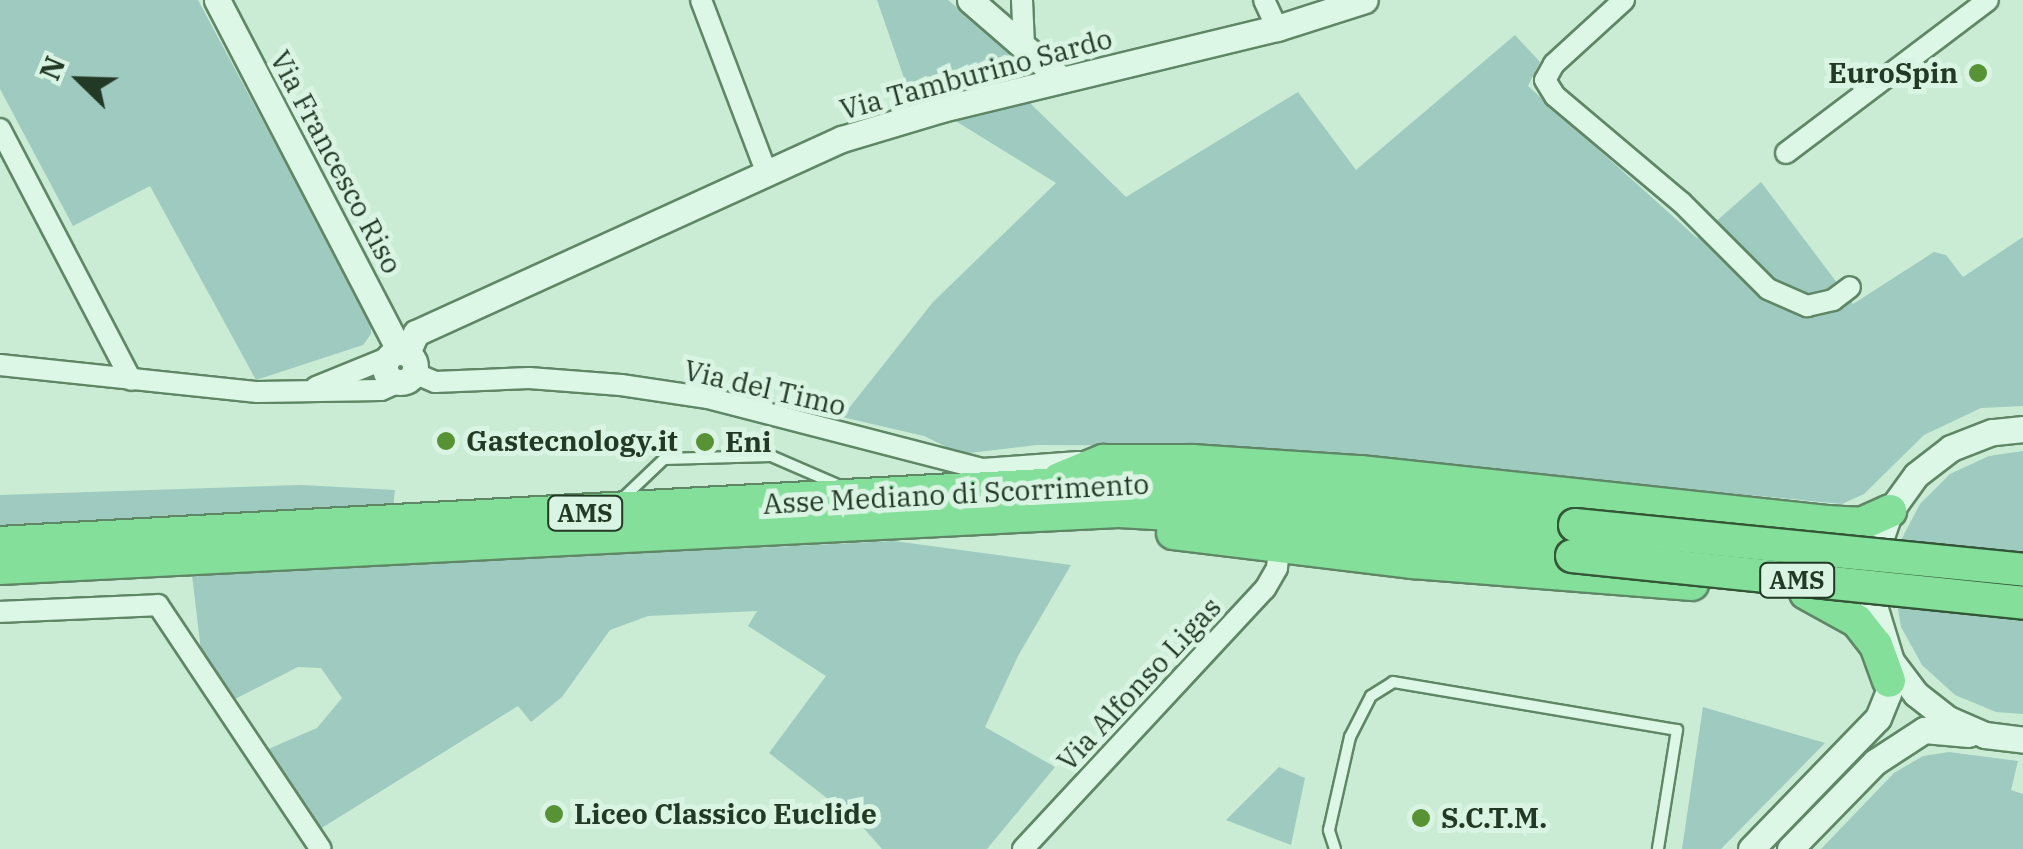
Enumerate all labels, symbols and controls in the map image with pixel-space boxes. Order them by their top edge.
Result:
street label: Via Tamburino Sardo [836,22,1116,126]
north arrow [30,30,130,130]
street label: Via Francesco Riso [263,45,409,279]
text: N [31,51,73,86]
place label: EuroSpin [1828,56,1958,90]
marker: EuroSpin [1967,62,1989,84]
street label: Via del Timo [681,353,849,423]
place label: Gastecnology.it [466,424,678,458]
place label: Eni [725,425,771,459]
marker: Gastecnology.it [435,430,457,452]
marker: Eni [694,431,716,453]
street label: Asse Mediano di Scorrimento [762,467,1150,521]
road number: AMS [545,493,625,533]
road number: AMS [1757,560,1837,600]
street label: Via Alfonso Ligas [1050,590,1228,778]
place label: Liceo Classico Euclide [574,797,877,831]
place label: S.C.T.M. [1441,801,1547,835]
marker: Liceo Classico Euclide [543,803,565,825]
marker: S.C.T.M. [1410,807,1432,829]

